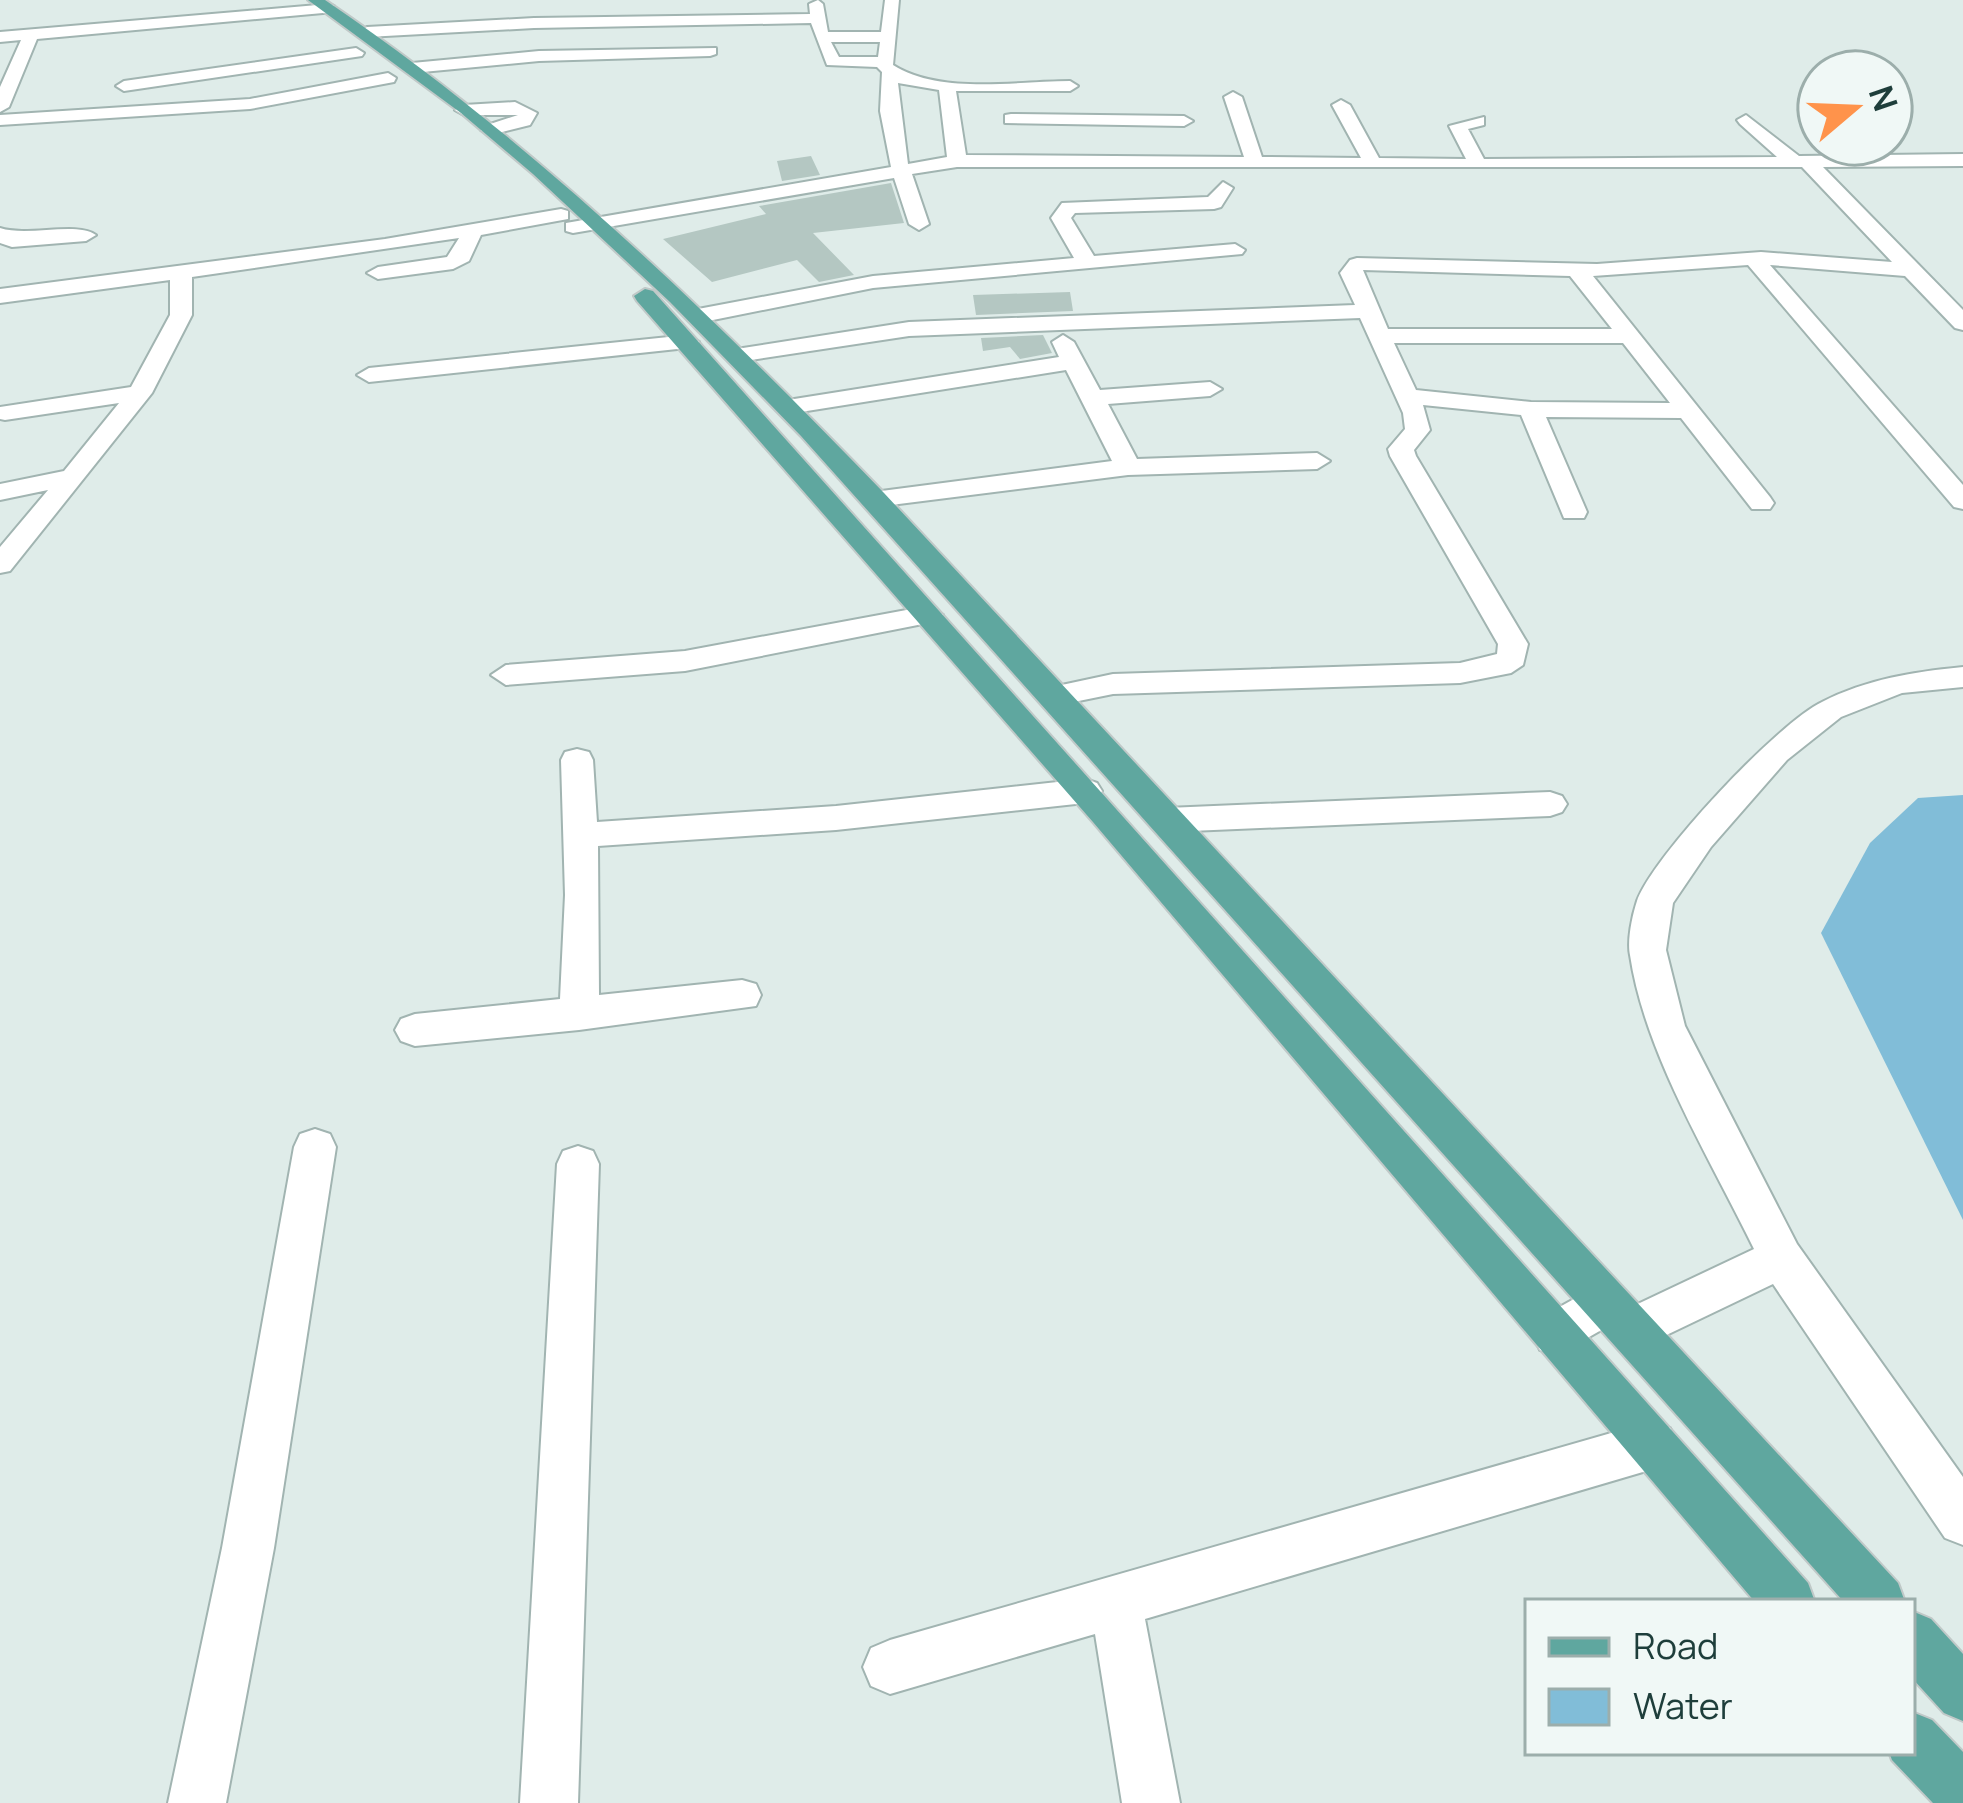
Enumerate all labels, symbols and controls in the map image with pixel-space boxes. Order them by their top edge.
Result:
north arrow [1795,48,1915,168]
text: N [1859,80,1909,117]
legend [1525,1599,1915,1755]
text: Road [1633,1621,1718,1670]
text: Water [1633,1681,1733,1730]

